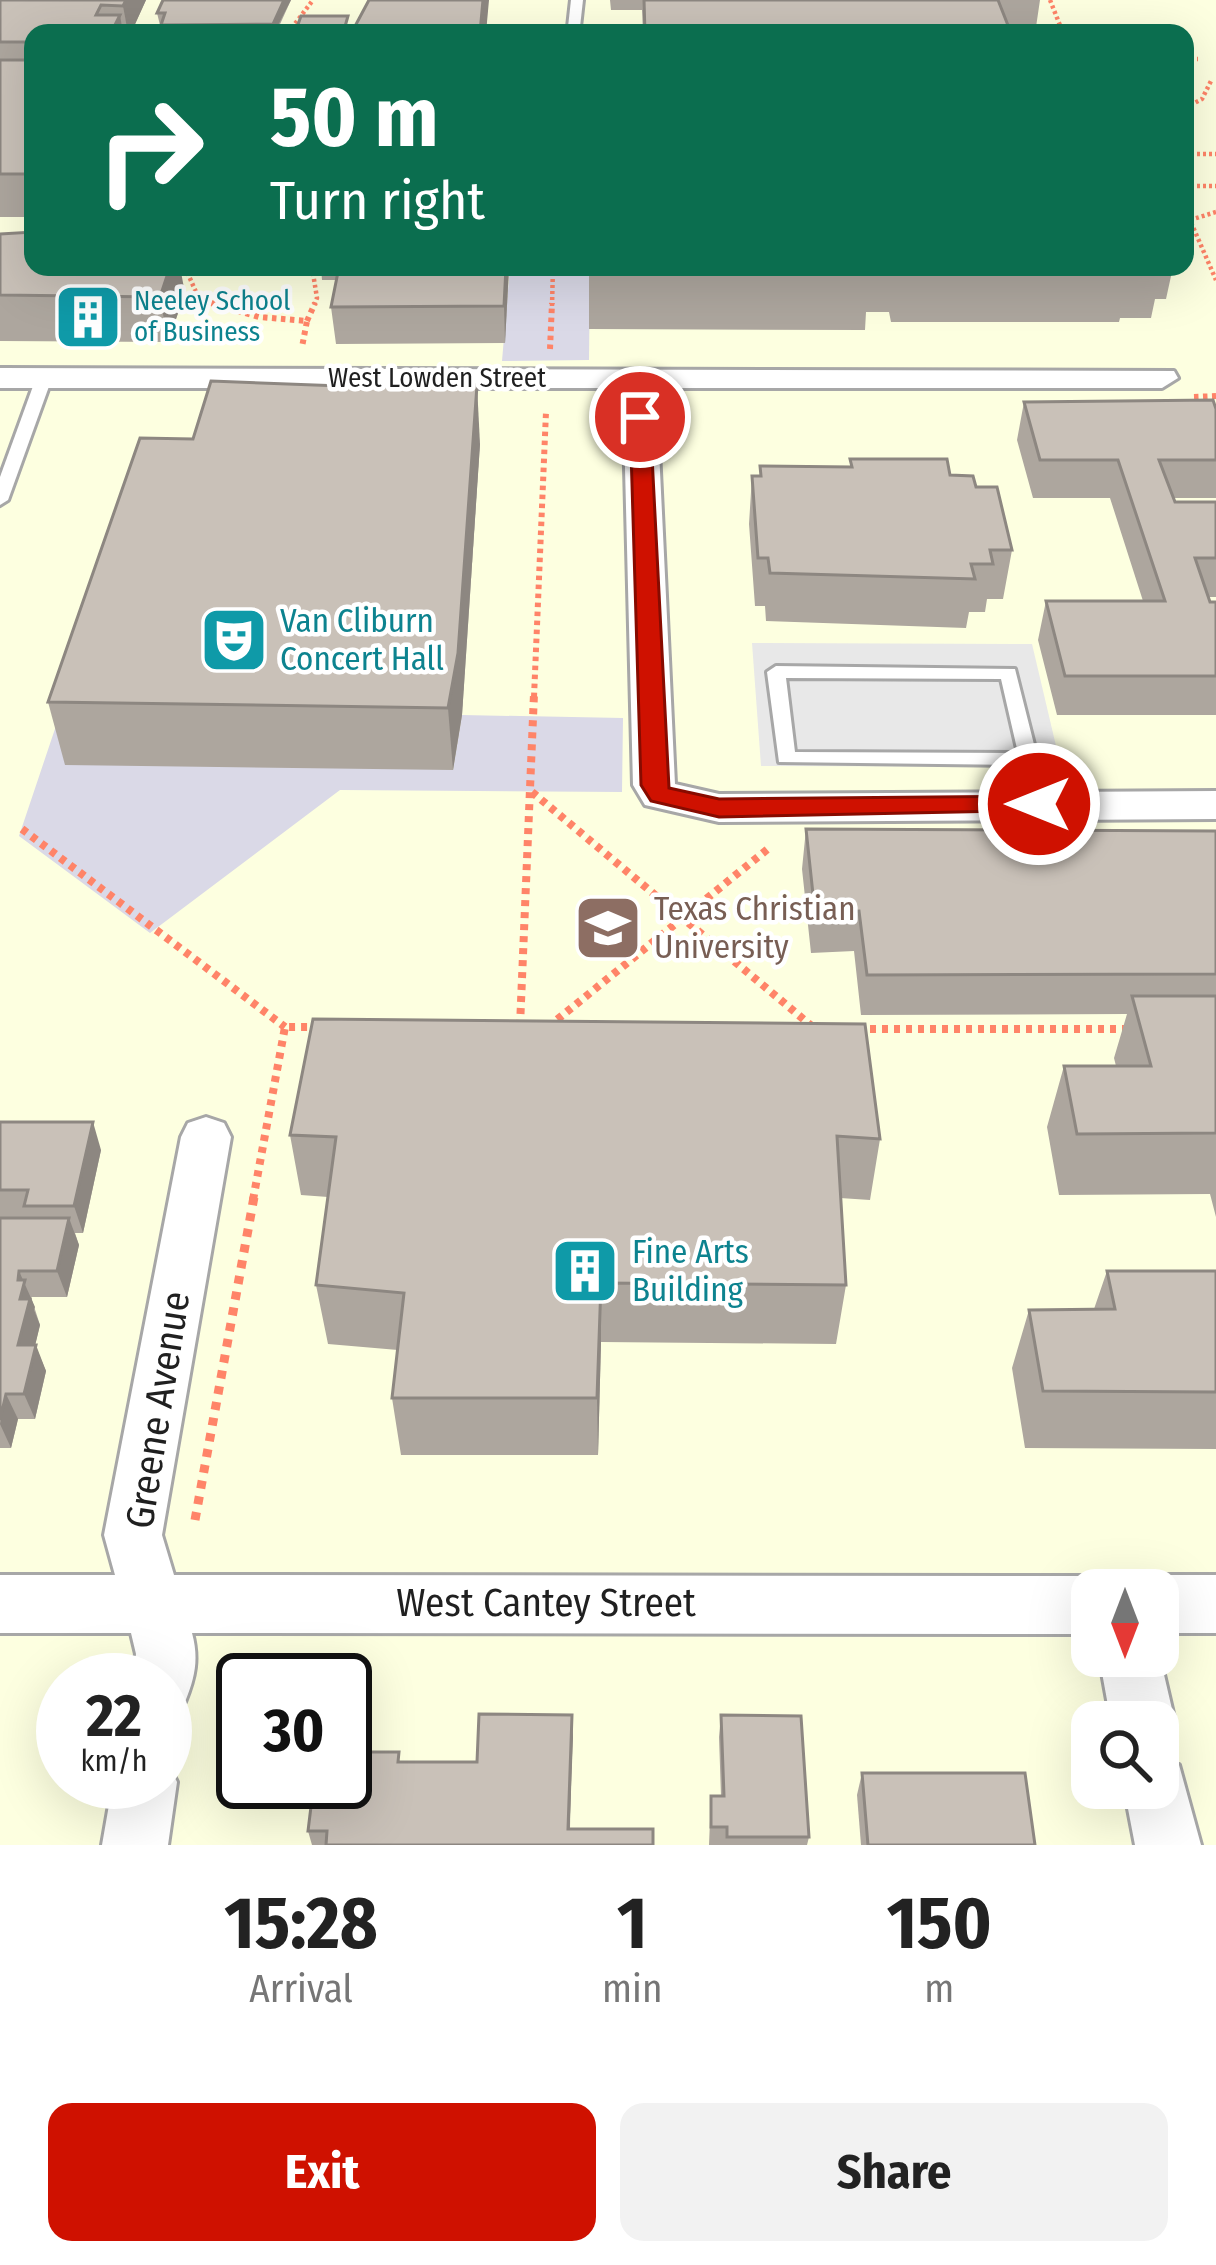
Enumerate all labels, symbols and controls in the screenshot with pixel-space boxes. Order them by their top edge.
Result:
text: 50 m [270,67,439,168]
icon: right [72,72,228,228]
text: Turn right [270,169,485,233]
building icon: Neeley School of Business [53,282,123,352]
place label: Neeley School of Business [134,285,290,348]
street label: West Lowden Street [328,362,546,394]
pin [589,366,691,468]
icon: arrive [607,384,673,450]
place label: Van Cliburn Concert Hall [280,601,444,679]
theatre icon: Van Cliburn Concert Hall [199,605,269,675]
position arrow [976,741,1102,867]
place label: Texas Christian University [654,889,856,967]
school or university icon: Texas Christian University [573,893,643,963]
place label: Fine Arts Building [632,1232,749,1310]
building icon: Fine Arts Building [550,1236,620,1306]
street label: Greene Avenue [117,1288,199,1532]
north arrow [1071,1569,1179,1677]
map controls [1071,1569,1179,1809]
street label: West Cantey Street [396,1580,696,1626]
speed limit sign: 30 [216,1653,372,1809]
text: 22 [86,1680,142,1752]
button: search [1071,1701,1179,1809]
text: km/h [81,1743,147,1779]
text: 15:28 [224,1881,378,1967]
text: 1 [617,1881,647,1967]
text: 150 [887,1881,992,1967]
text: Arrival [249,1966,353,2012]
text: min [602,1966,662,2012]
text: m [924,1966,954,2012]
button: Exit [48,2103,596,2241]
button: Share [620,2103,1168,2241]

